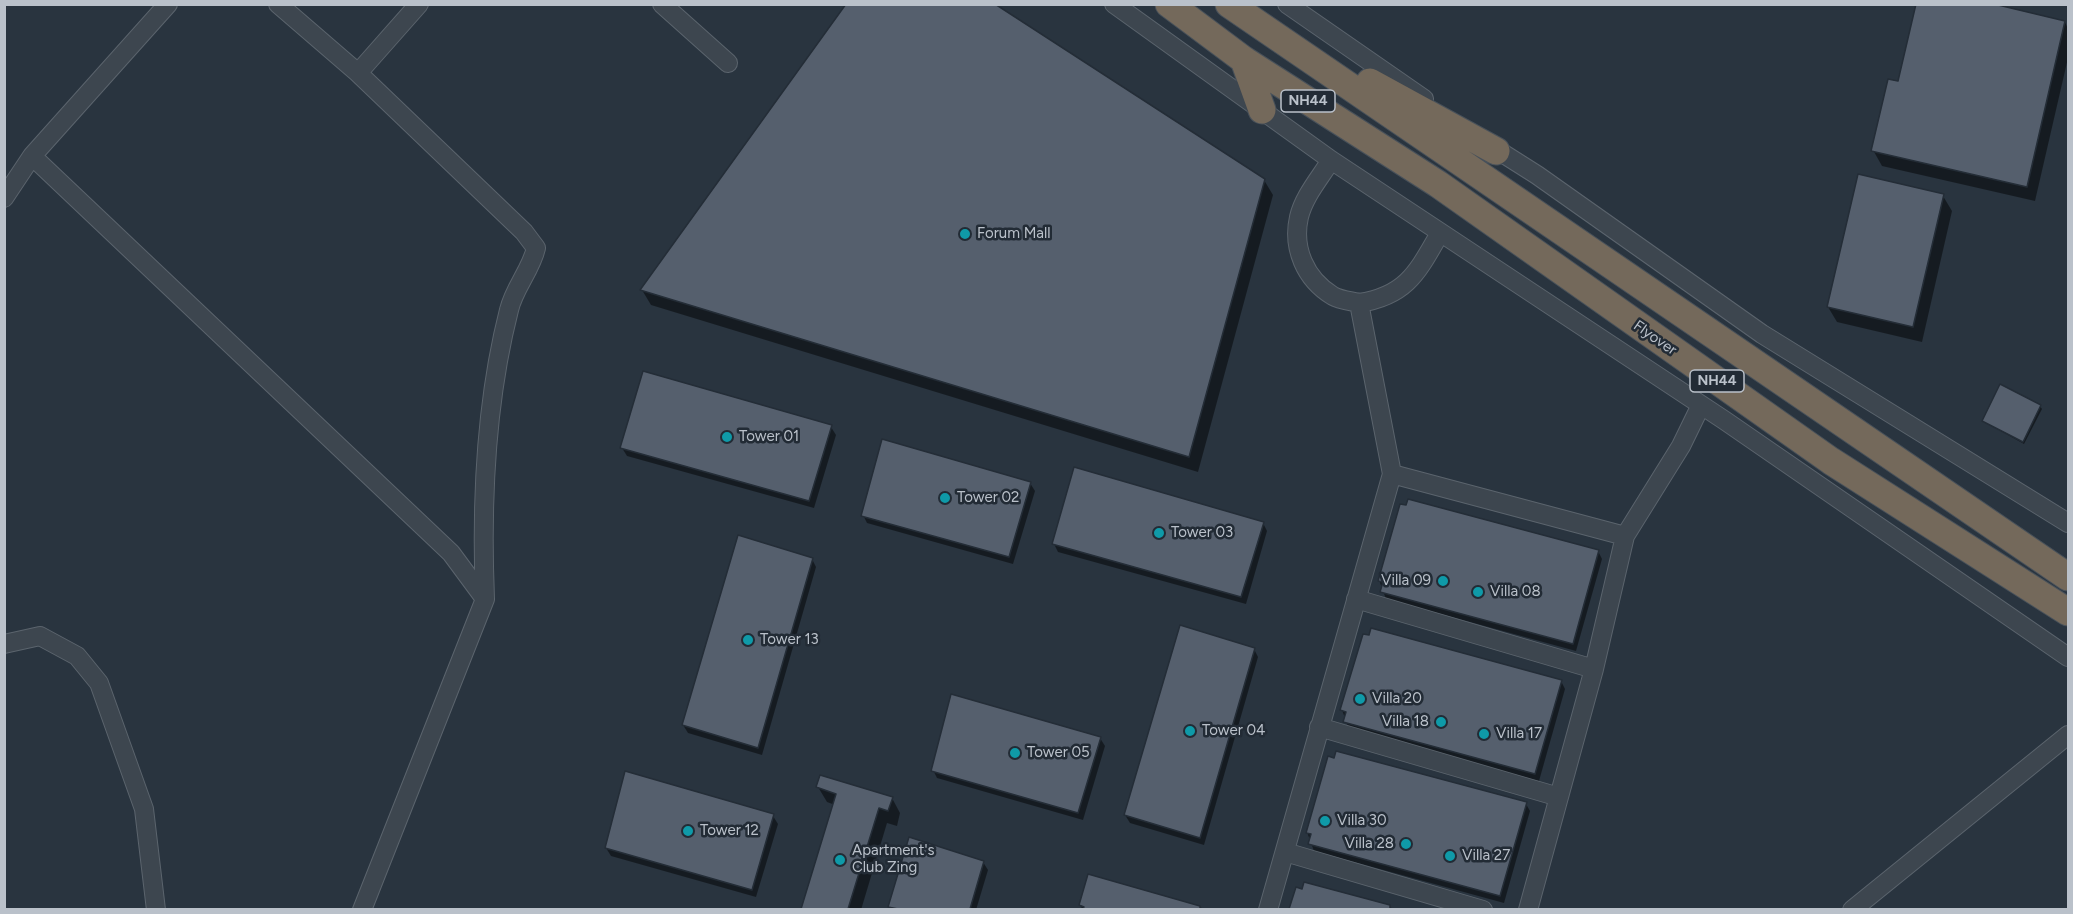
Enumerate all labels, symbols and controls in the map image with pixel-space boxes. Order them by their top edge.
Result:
road number: NH44 [1281,90,1335,112]
place label: Forum Mall [977,225,1051,243]
marker: Forum Mall [958,227,972,241]
street label: Flyover [1630,317,1680,359]
road number: NH44 [1690,370,1744,392]
place label: Tower 01 [739,428,799,446]
marker: Tower 01 [720,430,734,444]
place label: Tower 02 [957,489,1019,507]
marker: Tower 02 [938,491,952,505]
place label: Tower 03 [1171,524,1233,542]
marker: Tower 03 [1152,526,1166,540]
place label: Villa 09 [1381,572,1431,590]
marker: Villa 09 [1436,574,1450,588]
place label: Villa 08 [1490,583,1541,601]
marker: Villa 08 [1471,585,1485,599]
place label: Tower 13 [760,631,819,649]
marker: Tower 13 [741,633,755,647]
place label: Villa 20 [1372,690,1422,708]
marker: Villa 20 [1353,692,1367,706]
place label: Villa 18 [1382,713,1429,731]
marker: Villa 18 [1434,715,1448,729]
place label: Tower 04 [1202,722,1265,740]
marker: Tower 04 [1183,724,1197,738]
place label: Villa 17 [1496,725,1542,743]
marker: Villa 17 [1477,727,1491,741]
place label: Tower 05 [1027,744,1090,762]
marker: Tower 05 [1008,746,1022,760]
place label: Villa 30 [1337,812,1387,830]
marker: Villa 30 [1318,814,1332,828]
place label: Tower 12 [700,822,759,840]
marker: Tower 12 [681,824,695,838]
place label: Villa 28 [1345,835,1394,853]
marker: Villa 28 [1399,837,1413,851]
place label: Apartment's Club Zing [852,842,934,877]
place label: Villa 27 [1462,847,1510,865]
marker: Villa 27 [1443,849,1457,863]
marker: Apartment's Club Zing [833,853,847,867]

